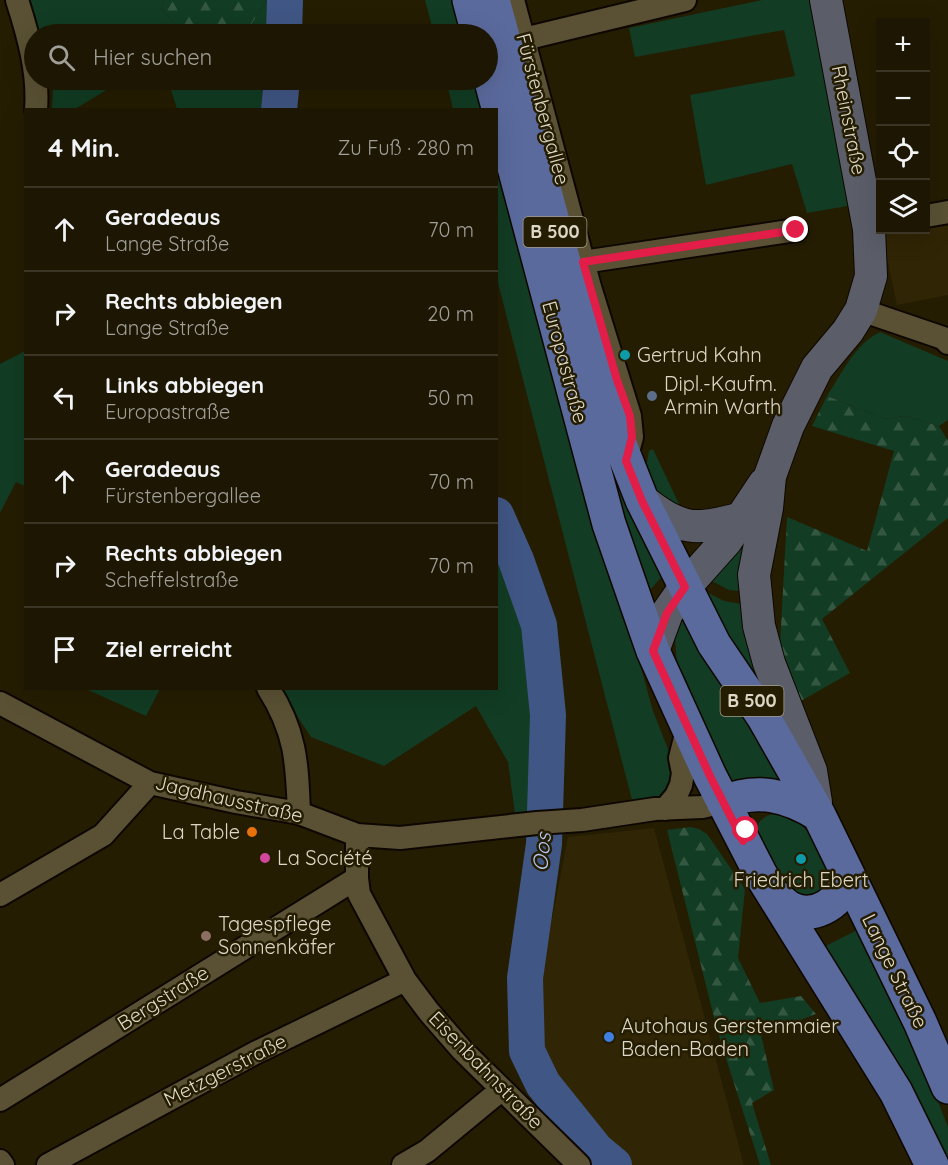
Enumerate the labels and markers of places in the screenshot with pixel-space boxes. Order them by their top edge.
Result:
place label: Gertrud Kahn [637,342,762,367]
marker: Gertrud Kahn [618,348,632,362]
place label: Dipl.-Kaufm. Armin Warth [664,371,781,419]
marker: Dipl.-Kaufm. Armin Warth [645,389,659,403]
place label: La Table [162,819,240,844]
marker: La Table [245,825,259,839]
place label: La Société [277,845,372,870]
marker: La Société [258,851,272,865]
marker: Friedrich Ebert [794,852,808,866]
place label: Friedrich Ebert [734,867,869,892]
place label: Tagespflege Sonnenkäfer [218,911,336,959]
marker: Tagespflege Sonnenkäfer [199,929,213,943]
place label: Autohaus Gerstenmaier Baden-Baden [621,1013,839,1061]
marker: Autohaus Gerstenmaier Baden-Baden [602,1030,616,1044]

